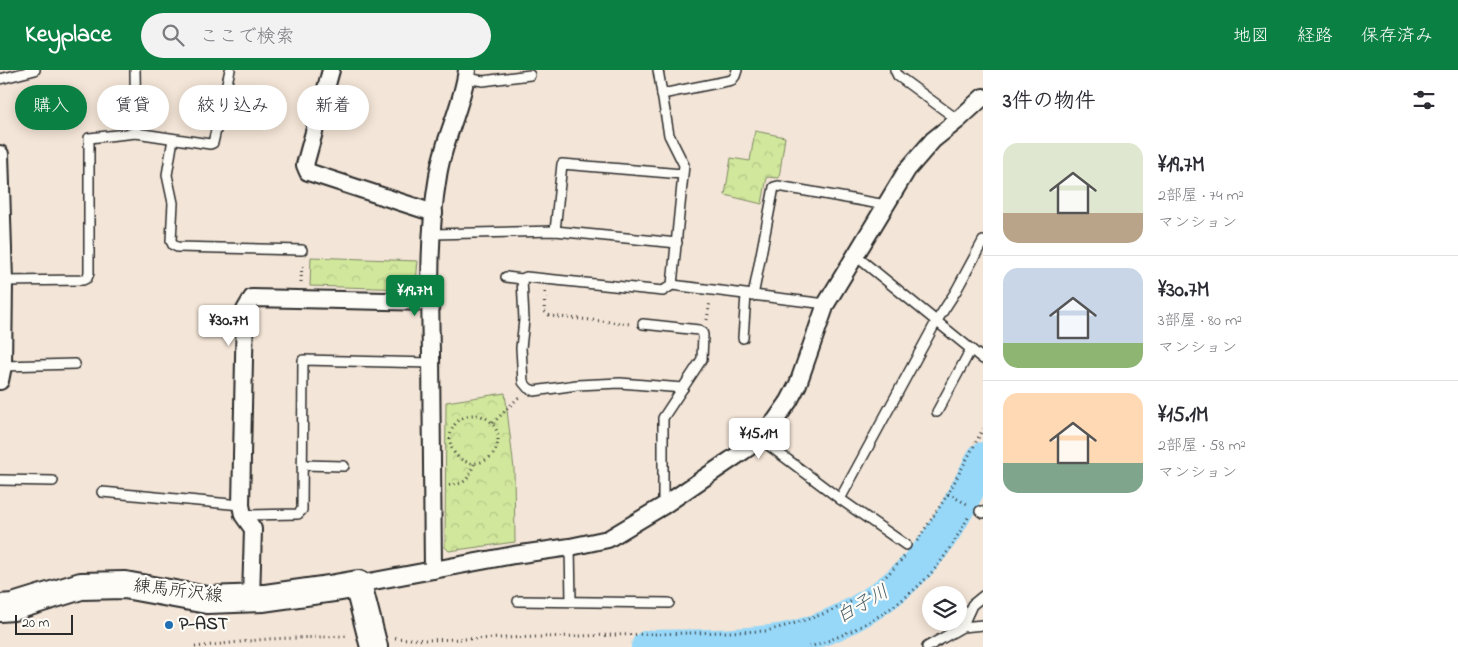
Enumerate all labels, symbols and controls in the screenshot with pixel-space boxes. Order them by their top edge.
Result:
search box [141,13,491,58]
text: Keyplace [25,18,111,53]
icon: search [159,21,187,49]
text: ここで検索 [199,24,295,51]
text: 地図 [1233,24,1269,50]
text: 経路 [1297,24,1333,50]
text: 保存済み [1361,24,1433,50]
chip: 購入 [15,85,87,130]
chip: 賃貸 [97,85,169,130]
chip: 絞り込み [179,85,287,130]
chip: 新着 [297,85,369,130]
icon: filters [1410,86,1438,114]
text: 3件の物件 [1003,87,1096,117]
text: ¥19.7M [1158,151,1205,181]
icon: home [1043,163,1103,223]
text: 2部屋 · 74 m² [1158,184,1244,208]
text: マンション [1158,211,1237,235]
pin: ¥19.7M [374,274,456,317]
text: ¥30.7M [1158,276,1210,306]
text: ¥19.7M [397,279,433,303]
icon: home [1043,288,1103,348]
pin: ¥30.7M [188,304,270,347]
text: ¥30.7M [209,309,249,333]
text: 3部屋 · 80 m² [1158,309,1242,333]
text: マンション [1158,336,1237,360]
text: ¥15.1M [1158,401,1209,431]
icon: home [1043,413,1103,473]
pin: ¥15.1M [718,418,800,460]
text: ¥15.1M [740,422,778,446]
text: 2部屋 · 58 m² [1158,434,1246,458]
text: マンション [1158,461,1237,485]
street label: 練馬所沢線 [132,574,224,610]
water label: 白子川 [832,579,894,631]
map controls [922,586,967,631]
button: layers [922,586,967,631]
scale bar [15,612,72,635]
place label: P-AST [179,612,229,638]
text: 20 m [22,613,49,634]
marker: P-AST [163,619,175,631]

